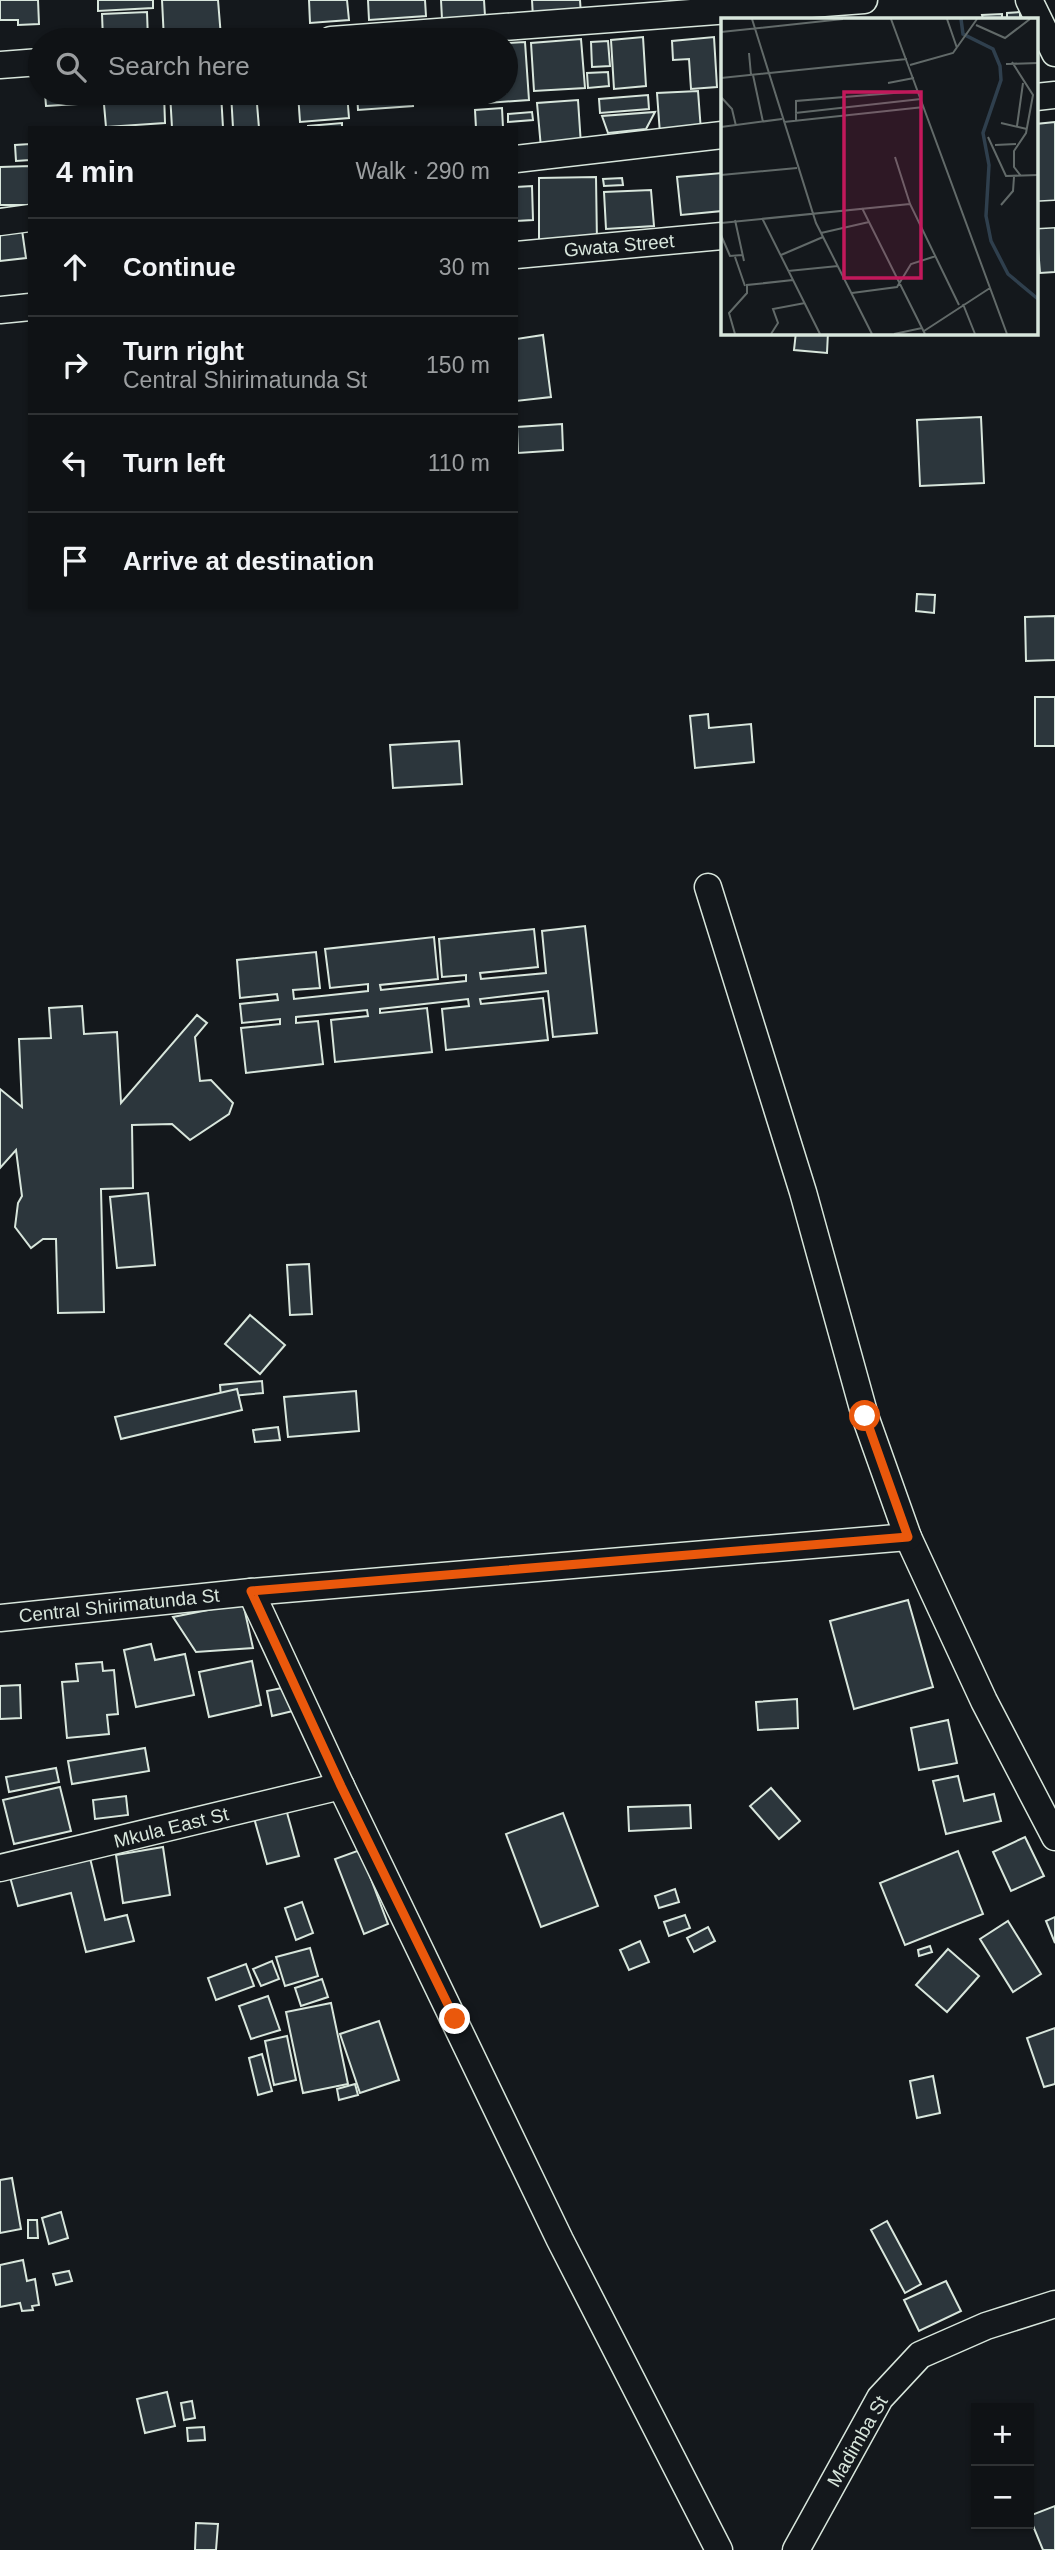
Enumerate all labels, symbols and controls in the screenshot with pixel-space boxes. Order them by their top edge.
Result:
inset map [721,18,1038,334]
search box [28,28,518,105]
icon: search [52,48,90,86]
text: Search here [108,51,250,81]
text: 4 min [56,155,134,188]
text: Walk · 290 m [355,158,490,184]
street label: Gwata Street [563,230,676,261]
icon: ahead [56,248,94,286]
text: Continue [123,252,236,282]
text: 30 m [439,254,490,280]
text: Turn right [123,336,244,366]
icon: right [56,346,94,384]
text: 150 m [426,352,490,378]
text: Central Shirimatunda St [123,367,367,393]
icon: left [56,444,94,482]
text: Turn left [123,448,225,478]
text: 110 m [428,450,490,476]
icon: arrive [56,542,94,580]
text: Arrive at destination [123,546,374,576]
route start [849,1400,880,1431]
street label: Central Shirimatunda St [18,1584,221,1626]
street label: Mkula East St [112,1803,231,1852]
route end [439,2003,470,2034]
street label: Madimba St [823,2391,892,2490]
map controls [971,2403,1034,2529]
button: + [971,2403,1034,2466]
button: − [971,2466,1034,2529]

